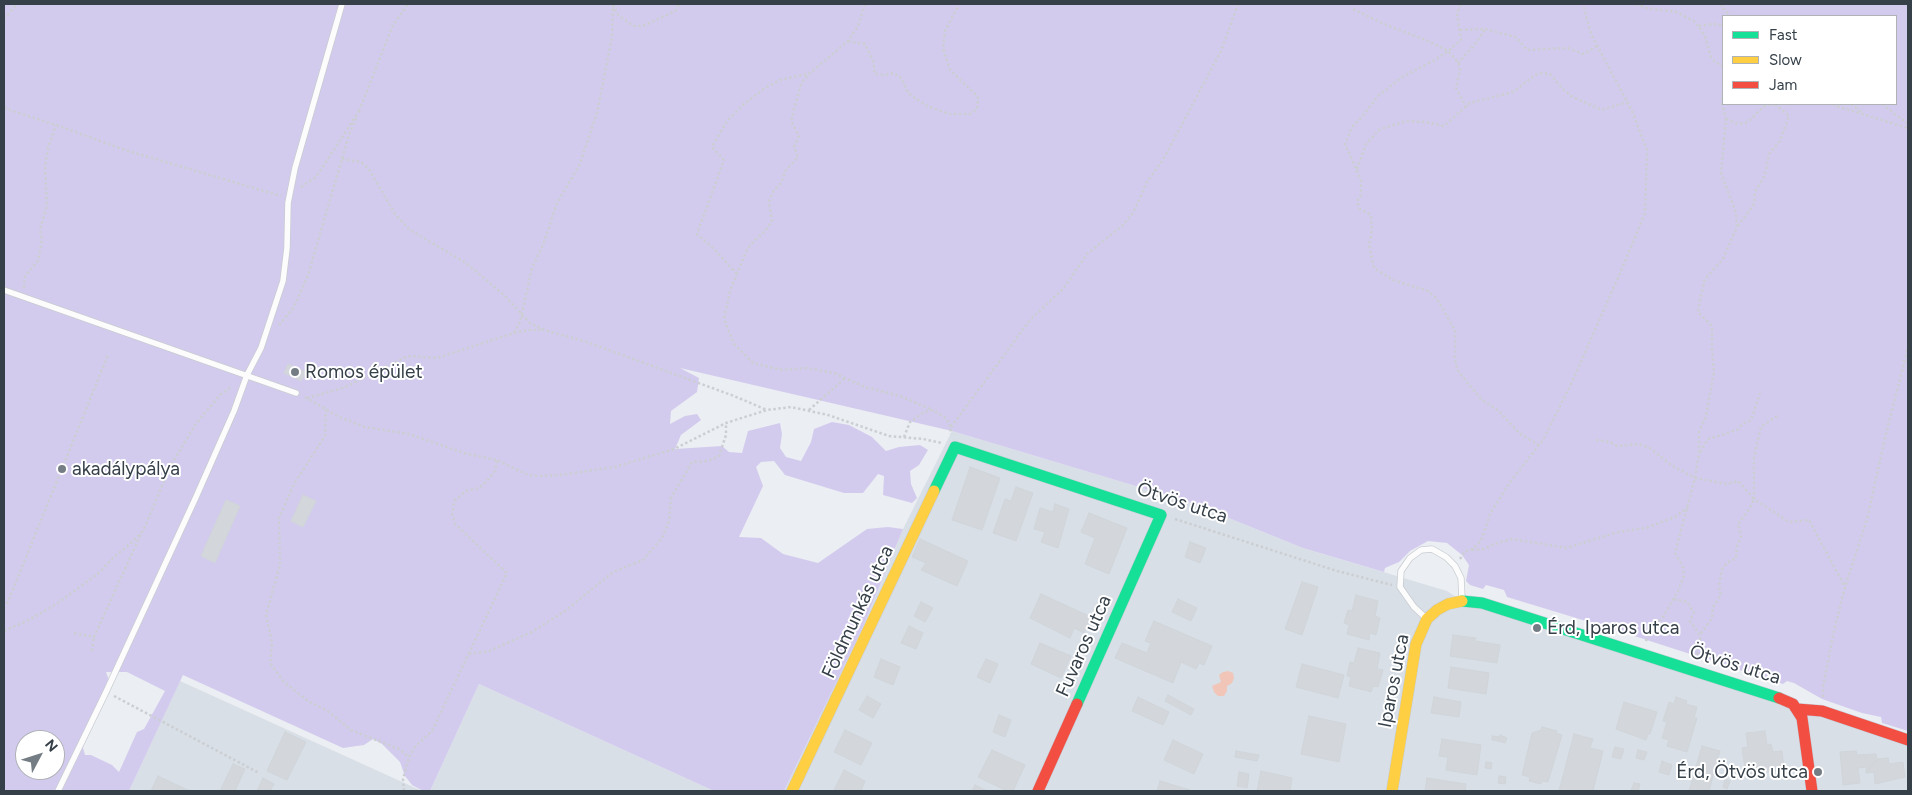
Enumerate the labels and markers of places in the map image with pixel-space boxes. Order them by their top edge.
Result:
place label: Romos épület [305,361,423,383]
marker: Romos épület [289,366,301,378]
place label: akadálypálya [72,458,180,480]
marker: akadálypálya [56,463,68,475]
place label: Érd, Iparos utca [1547,617,1680,639]
marker: Érd, Iparos utca [1531,622,1543,634]
place label: Érd, Ötvös utca [1676,761,1808,783]
marker: Érd, Ötvös utca [1812,766,1824,778]

